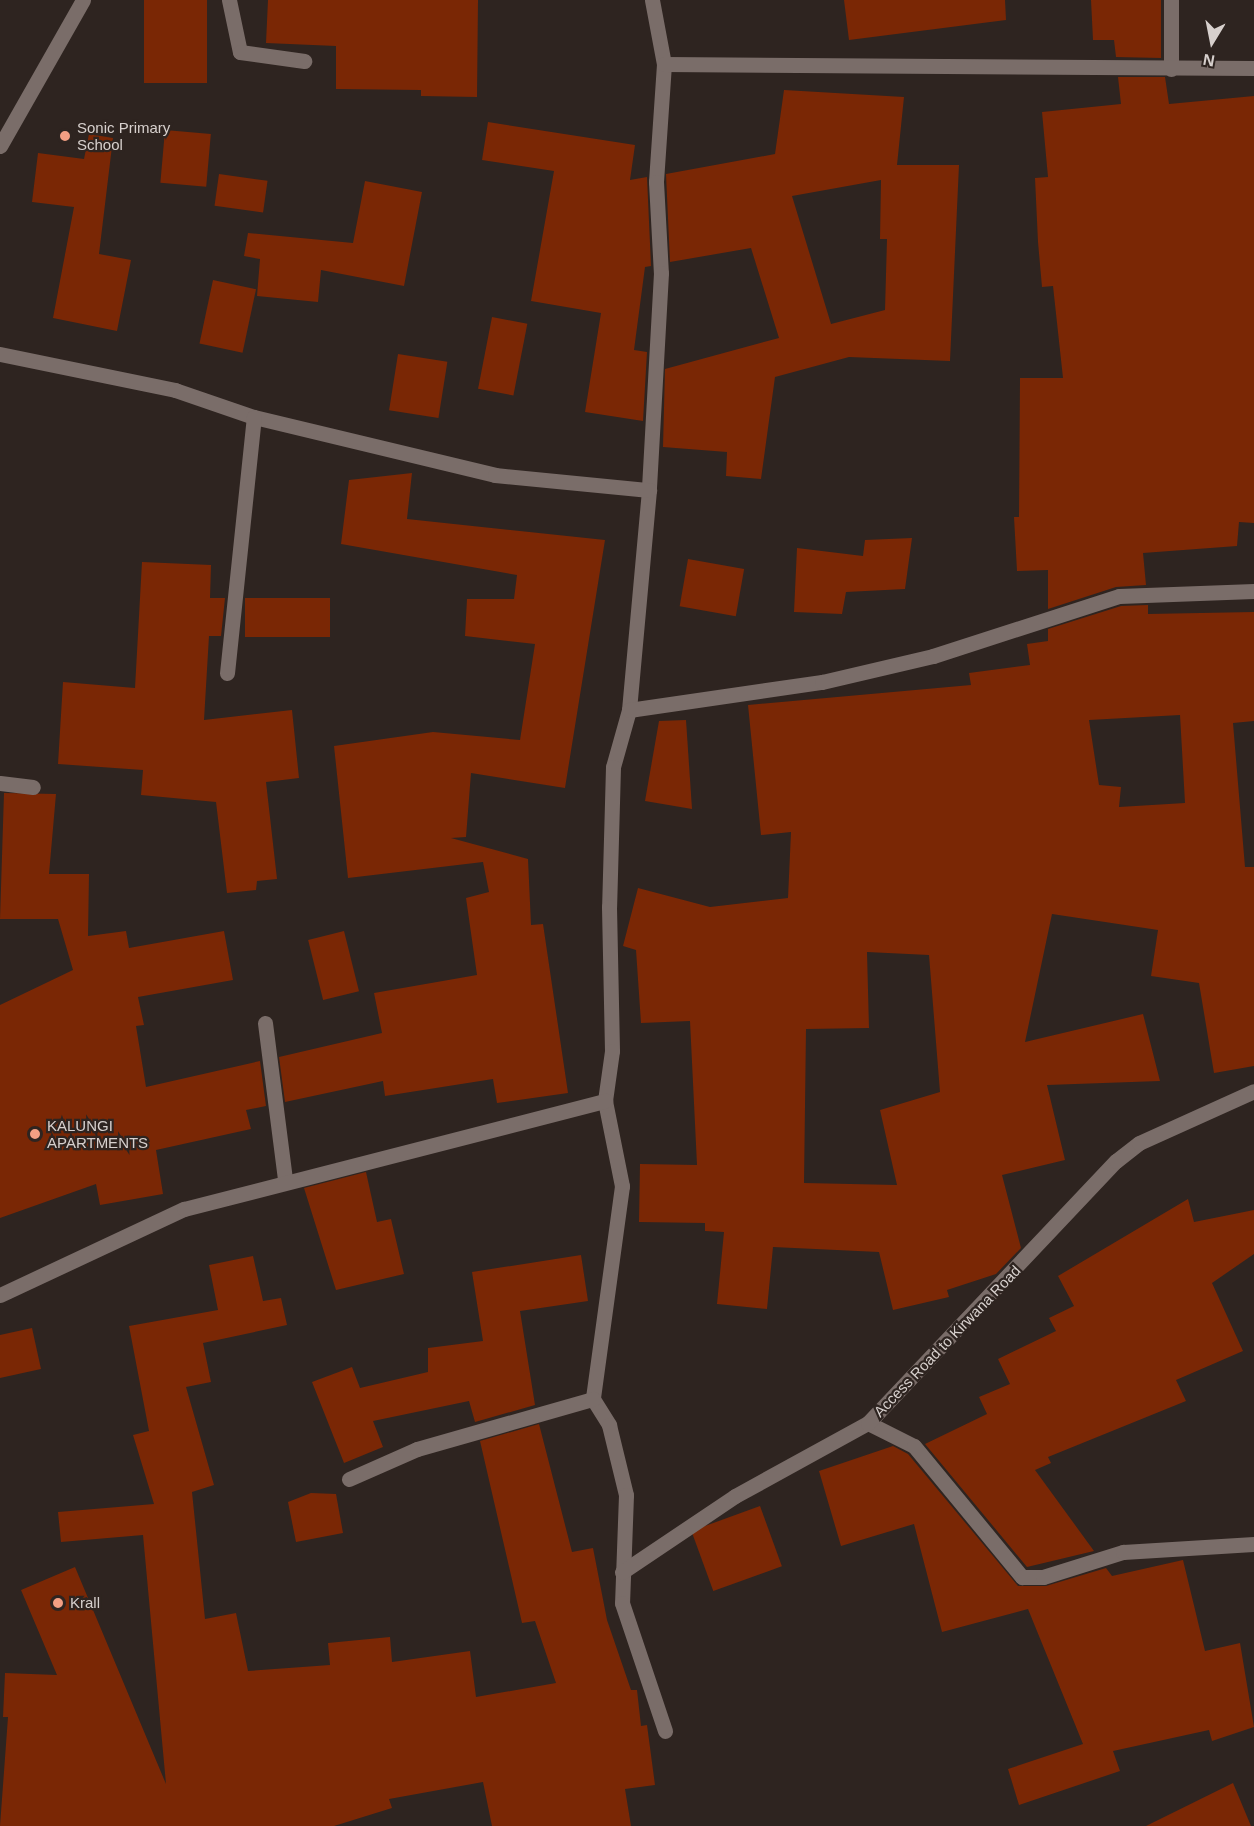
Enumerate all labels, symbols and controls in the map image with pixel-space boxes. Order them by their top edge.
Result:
north arrow [1182,12,1242,72]
text: N [1202,51,1216,70]
place label: Sonic Primary School [77,118,170,153]
marker: Sonic Primary School [58,129,72,143]
place label: KALUNGI APARTMENTS [47,1116,148,1151]
marker: KALUNGI APARTMENTS [28,1127,42,1141]
street label: Access Road to Kirwana Road [870,1262,1024,1420]
place label: Krall [70,1594,100,1612]
marker: Krall [51,1596,65,1610]

